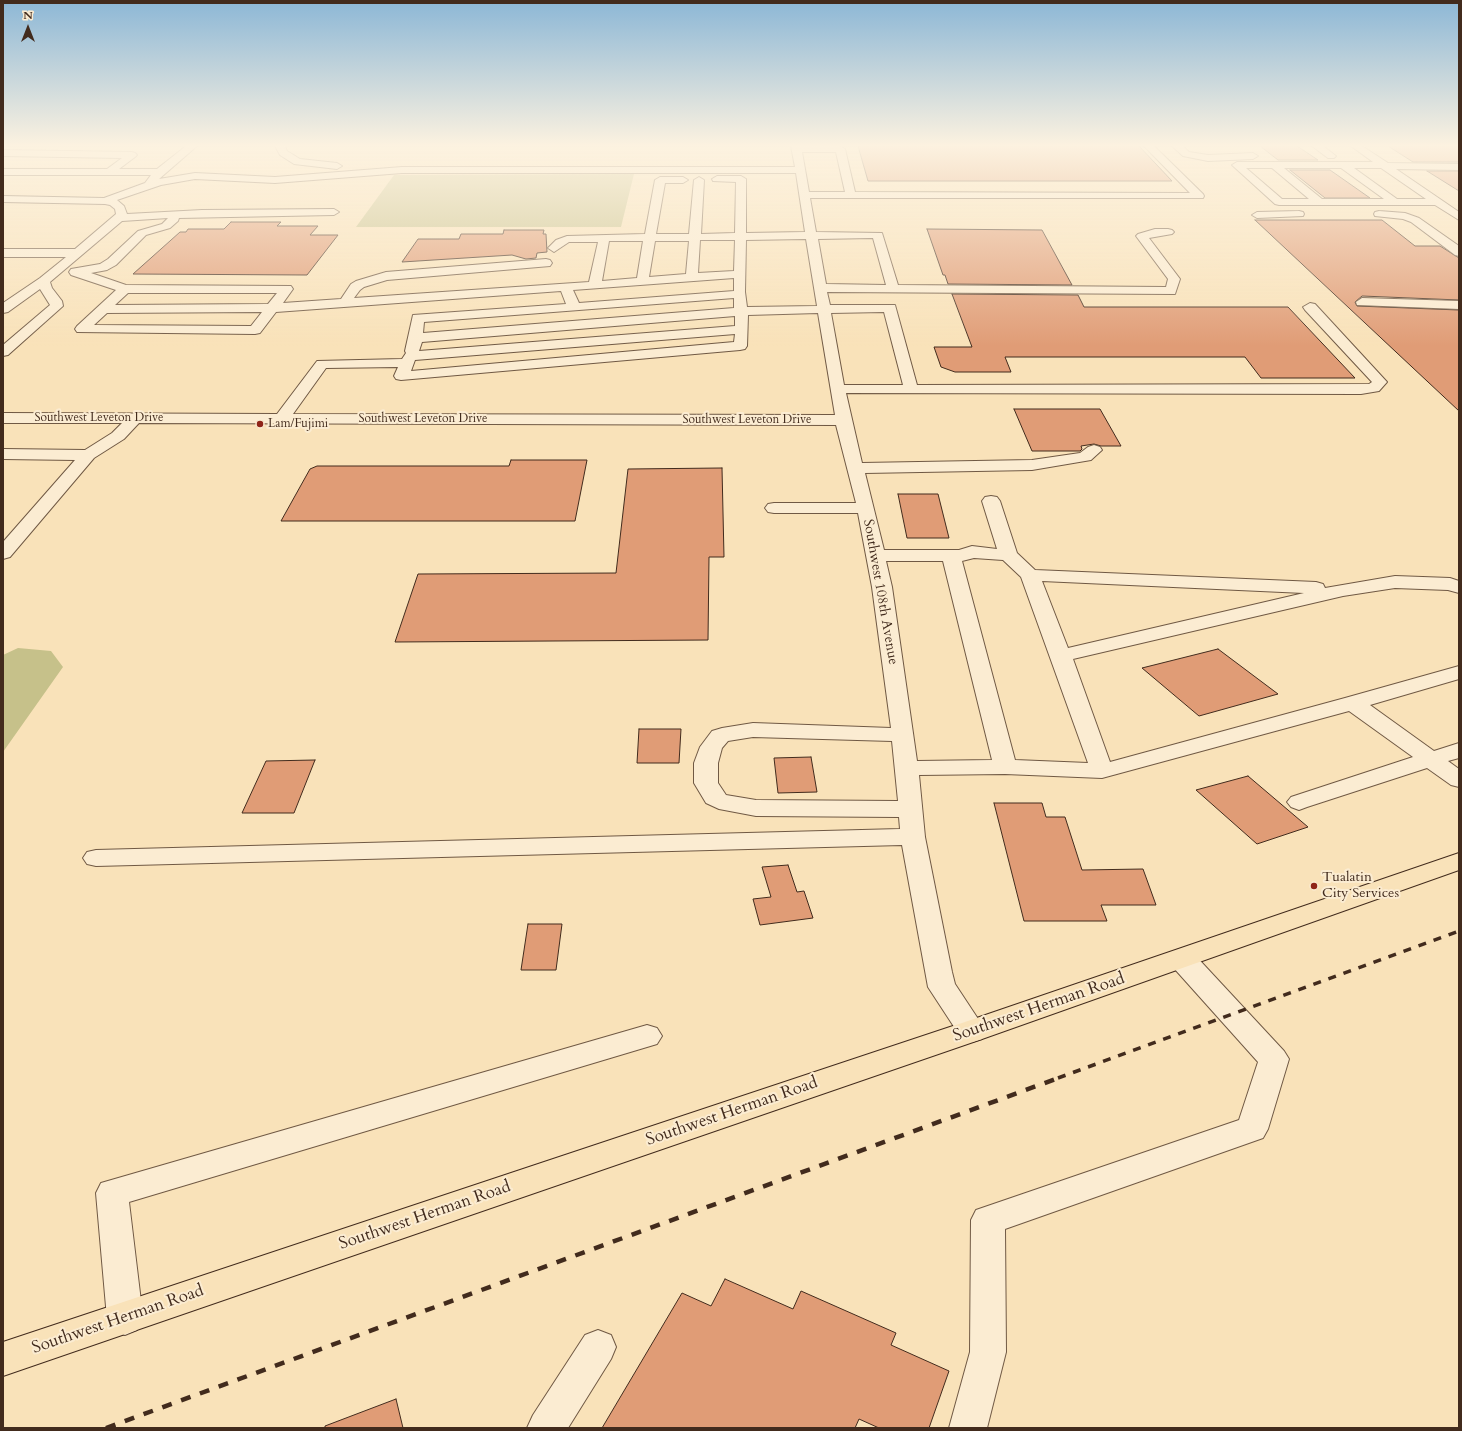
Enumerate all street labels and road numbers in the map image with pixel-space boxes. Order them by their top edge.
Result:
street label: Southwest Leveton Drive [34,411,164,425]
street label: Southwest Leveton Drive [358,412,488,426]
street label: Southwest Leveton Drive [682,413,812,427]
street label: Southwest 108th Avenue [859,518,901,666]
street label: Southwest Herman Road [951,969,1127,1047]
street label: Southwest Herman Road [644,1073,820,1151]
street label: Southwest Herman Road [337,1177,513,1255]
street label: Southwest Herman Road [30,1281,206,1359]

